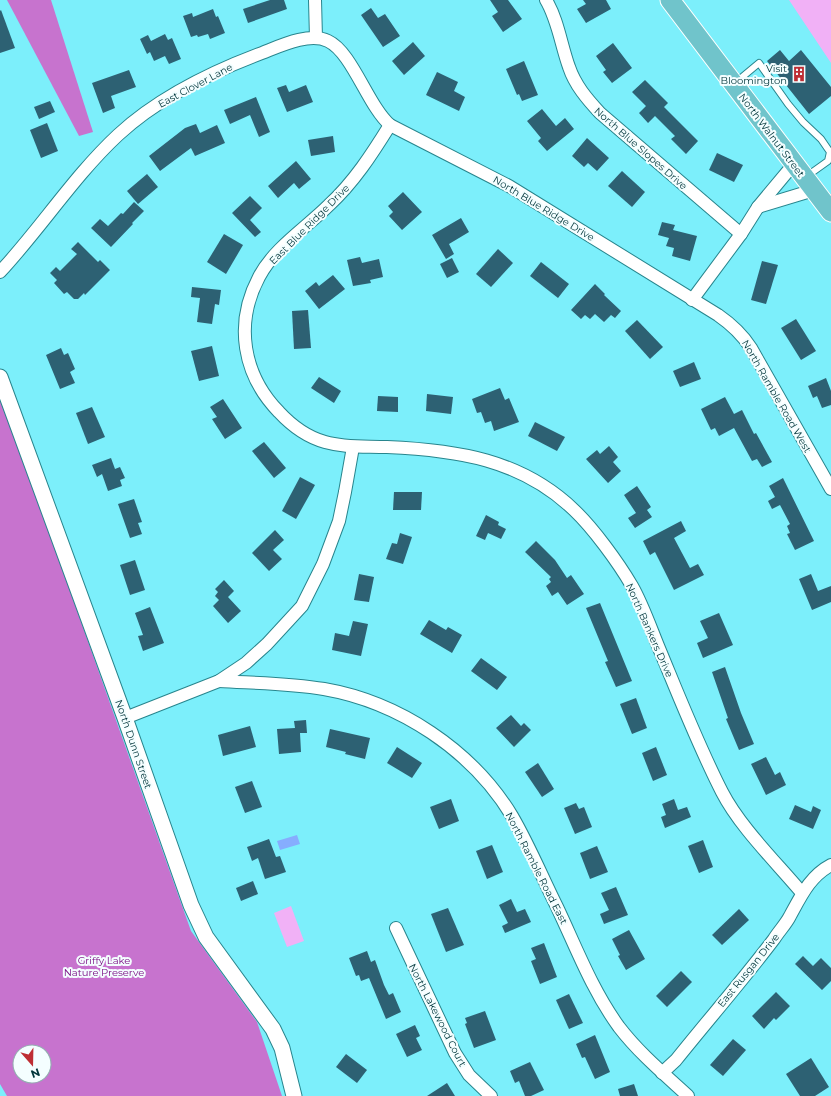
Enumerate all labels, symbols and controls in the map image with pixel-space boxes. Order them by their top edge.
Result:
street label: East Clover Lane [156,60,235,111]
place label: Visit Bloomington [720,62,787,87]
building icon: Visit Bloomington [790,65,808,83]
street label: North Walnut Street [736,91,807,180]
street label: North Blue Slopes Drive [591,104,690,192]
street label: North Blue Ridge Drive [491,173,597,244]
street label: East Blue Ridge Drive [267,182,352,267]
street label: North Ramble Road West [739,338,814,455]
street label: North Bankers Drive [623,581,676,679]
street label: North Dunn Street [112,698,155,790]
street label: North Ramble Road East [503,810,571,926]
street label: East Rusgan Drive [715,931,782,1010]
park label: Griffy Lake Nature Preserve [64,954,144,979]
street label: North Lakewood Court [406,961,469,1069]
north arrow [12,1044,52,1084]
text: N [29,1065,42,1081]

